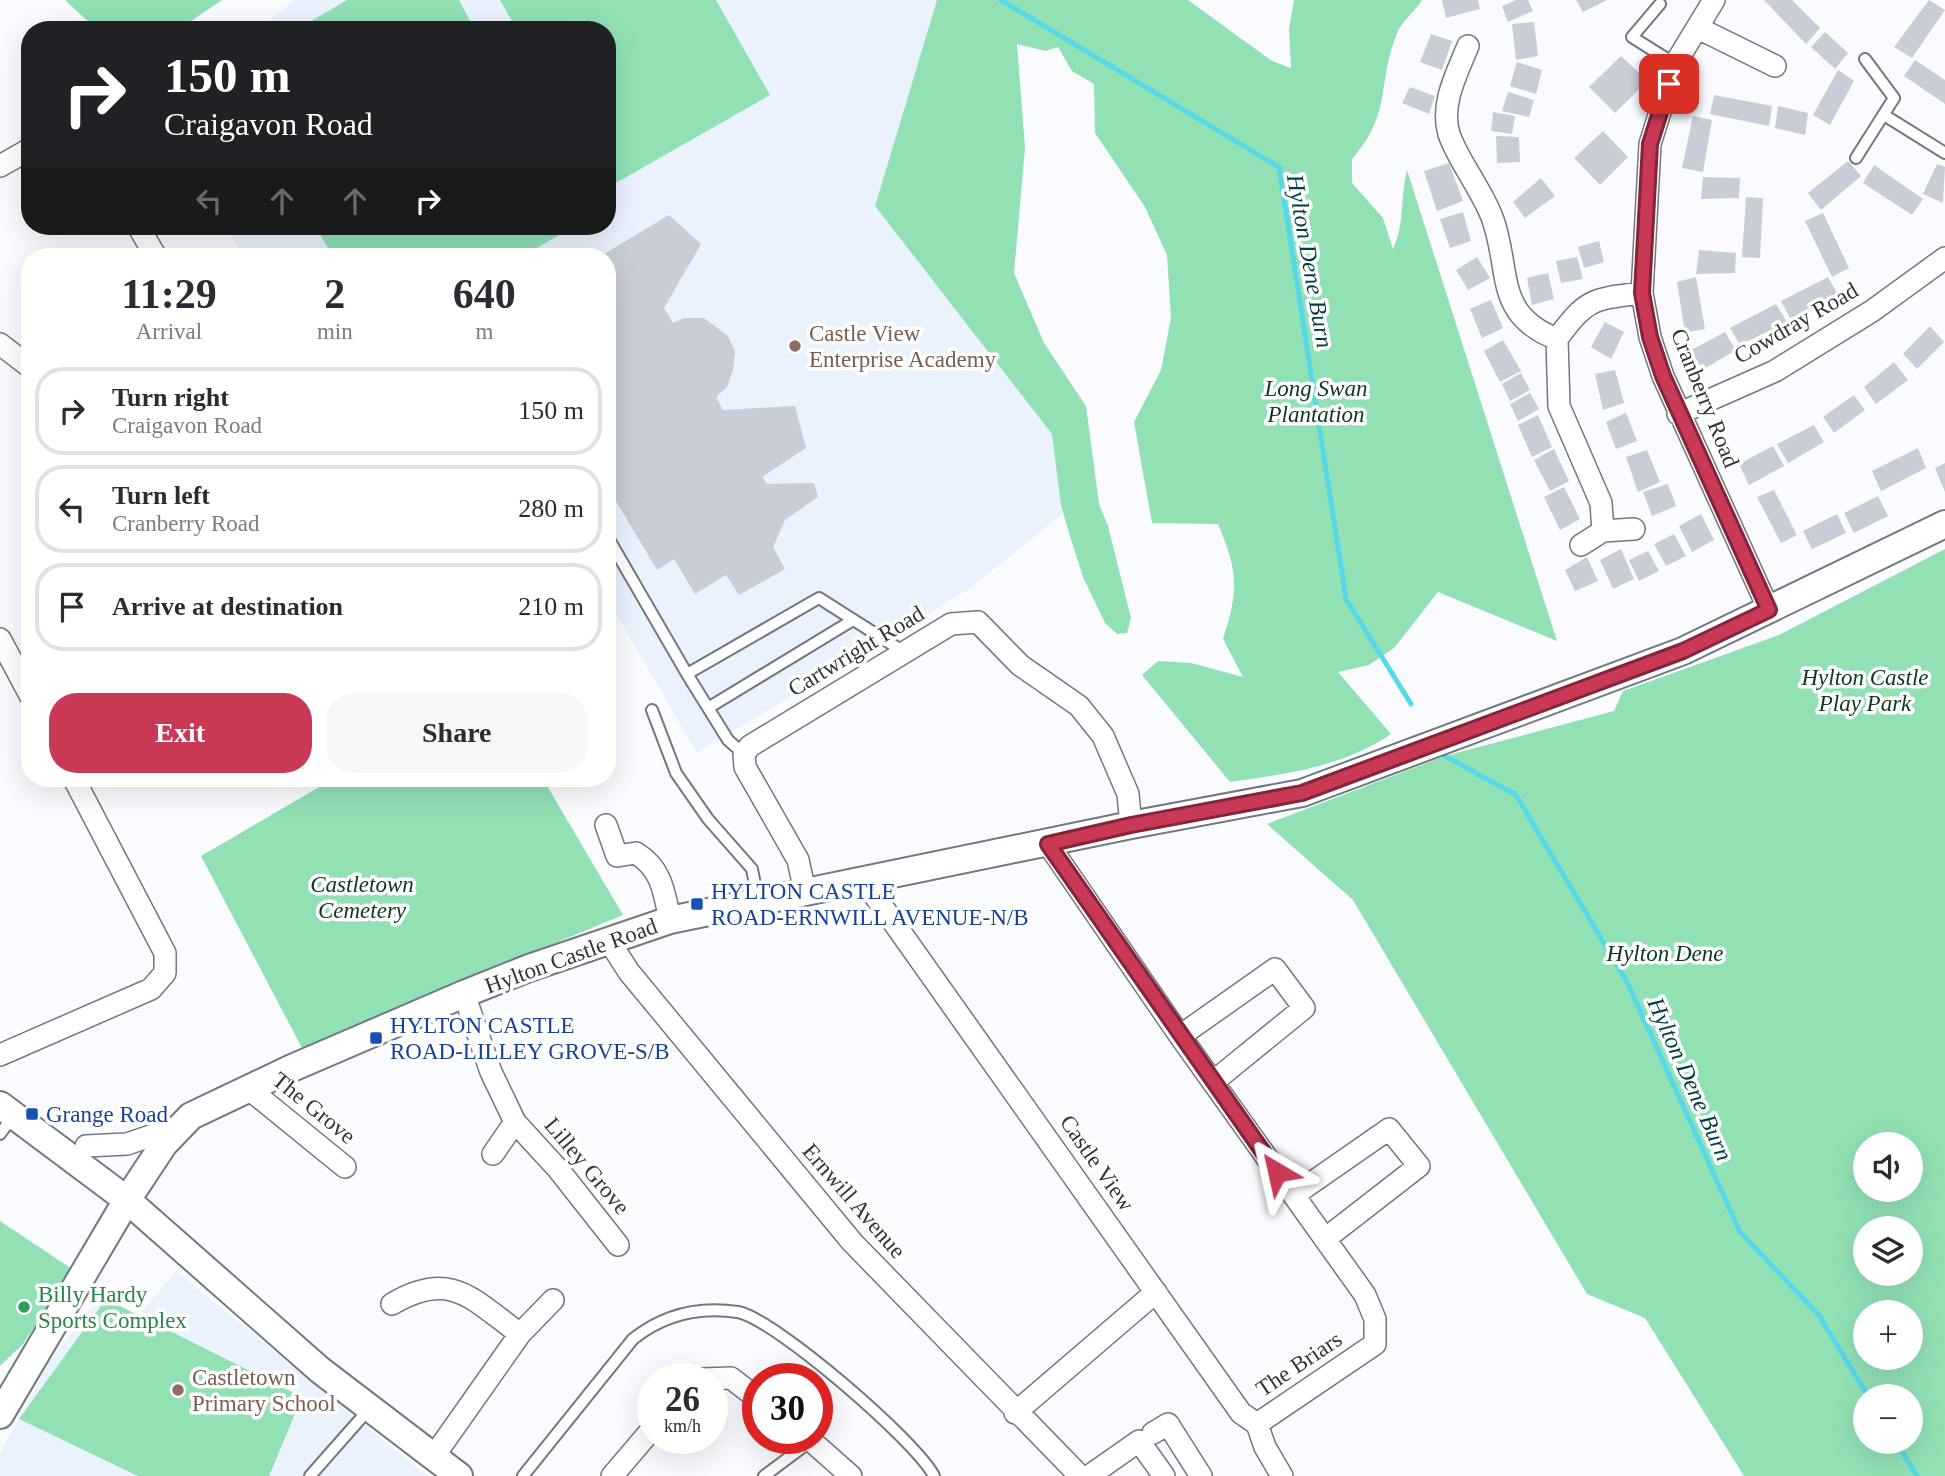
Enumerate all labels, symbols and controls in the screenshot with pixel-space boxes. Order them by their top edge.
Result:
text: 150 m [164,48,291,103]
icon: right [49,49,140,140]
pin [1639,54,1699,114]
icon: arrive [1650,65,1688,103]
text: Craigavon Road [164,106,373,142]
water label: Hylton Dene Burn [1282,171,1338,350]
icon: left [190,182,228,220]
icon: ahead [263,182,301,220]
icon: ahead [336,182,374,220]
icon: right [409,182,447,220]
text: 11:29 [121,271,217,317]
text: 2 [324,271,345,317]
text: 640 [453,271,516,317]
street label: Cowdray Road [1730,277,1863,368]
text: Arrival [136,319,202,344]
text: min [317,319,353,344]
text: m [475,319,493,344]
place label: Castle View Enterprise Academy [809,321,997,372]
street label: Cranberry Road [1666,325,1744,472]
marker: Castle View Enterprise Academy [787,338,803,354]
park label: Long Swan Plantation [1264,376,1367,427]
text: Turn right [112,383,229,412]
icon: right [53,392,91,430]
text: 150 m [518,396,584,425]
text: Craigavon Road [112,413,262,438]
text: Turn left [112,481,210,510]
icon: left [53,490,91,528]
text: 280 m [518,494,584,523]
text: Cranberry Road [112,511,260,536]
icon: arrive [53,588,91,626]
text: Arrive at destination [112,592,343,621]
text: 210 m [518,592,584,621]
street label: Cartwright Road [784,600,929,701]
park label: Hylton Castle Play Park [1800,665,1929,716]
button: Exit [49,693,312,773]
button: Share [326,693,588,773]
park label: Castletown Cemetery [310,872,414,923]
place label: HYLTON CASTLE ROAD-ERNWILL AVENUE-N/B [711,879,1029,930]
marker: HYLTON CASTLE ROAD-ERNWILL AVENUE-N/B [689,896,705,912]
street label: Hylton Castle Road [481,913,661,999]
park label: Hylton Dene [1606,941,1723,966]
water label: Hylton Dene Burn [1642,992,1738,1165]
place label: HYLTON CASTLE ROAD-LILLEY GROVE-S/B [390,1013,670,1064]
marker: HYLTON CASTLE ROAD-LILLEY GROVE-S/B [368,1030,384,1046]
street label: The Grove [268,1067,360,1149]
place label: Grange Road [46,1102,168,1127]
marker: Grange Road [24,1106,40,1122]
street label: Castle View [1055,1110,1139,1216]
street label: Lilley Grove [539,1113,635,1219]
map controls [1853,1132,1923,1454]
button: sound [1853,1132,1923,1202]
position arrow [1240,1135,1314,1209]
street label: Ernwill Avenue [798,1139,910,1263]
button: layers [1853,1216,1923,1286]
place label: Billy Hardy Sports Complex [38,1282,187,1333]
marker: Billy Hardy Sports Complex [16,1299,32,1315]
button: + [1853,1300,1923,1370]
street label: The Briars [1252,1326,1347,1402]
speed limit sign: 30 [742,1363,833,1454]
place label: Castletown Primary School [192,1365,336,1416]
text: 26 [665,1380,700,1419]
marker: Castletown Primary School [170,1382,186,1398]
button: − [1853,1384,1923,1454]
text: km/h [664,1416,701,1436]

